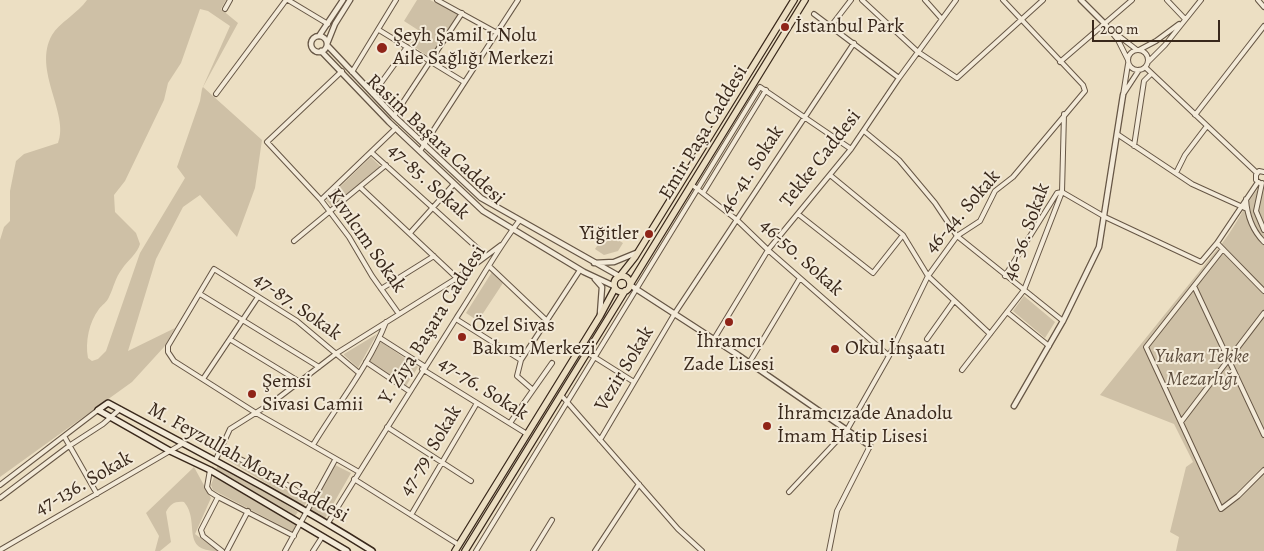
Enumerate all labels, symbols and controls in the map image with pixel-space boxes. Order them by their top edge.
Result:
scale bar [1094,10,1222,42]
place label: İstanbul Park [795,15,904,39]
text: 200 m [1100,19,1139,39]
marker: İstanbul Park [779,21,791,33]
place label: Şeyh Şamil 1 Nolu Aile Sağlığı Merkezi [393,24,554,71]
marker: Şeyh Şamil 1 Nolu Aile Sağlığı Merkezi [375,41,389,55]
street label: Emir Paşa Caddesi [654,62,754,204]
street label: Rasim Başara Caddesi [361,70,509,210]
street label: Tekke Caddesi [776,105,866,213]
street label: 46-41. Sokak [714,121,790,219]
street label: 47-85. Sokak [382,139,474,225]
street label: 46-44. Sokak [920,165,1006,259]
street label: 46-36. Sokak [998,180,1056,284]
street label: Kıvılcım Sokak [321,184,411,298]
street label: 46-50. Sokak [754,214,848,302]
place label: Yiğitler [580,222,639,246]
marker: Yiğitler [643,228,655,240]
street label: Y. Ziya Başara Caddesi [374,241,492,409]
street label: 47-87. Sokak [248,268,346,346]
place label: Özel Sivas Bakım Merkezi [472,314,596,361]
marker: İhramcı Zade Lisesi [723,316,735,328]
street label: Vezir Sokak [590,322,660,416]
place label: İhramcı Zade Lisesi [684,330,774,377]
marker: Özel Sivas Bakım Merkezi [456,331,468,343]
place label: Okul İnşaatı [845,337,945,361]
marker: Okul İnşaatı [829,343,841,355]
park label: Yukarı Tekke Mezarlığı [1155,345,1249,392]
street label: 47-76. Sokak [434,352,532,426]
place label: Şemsi Sivasi Camii [262,370,363,417]
marker: Şemsi Sivasi Camii [246,388,258,400]
street label: M. Feyzullah Moral Caddesi [143,398,353,528]
street label: 47-79. Sokak [395,401,467,501]
place label: İhramcızade Anadolu İmam Hatip Lisesi [777,402,953,449]
marker: İhramcızade Anadolu İmam Hatip Lisesi [761,420,773,432]
street label: 47-136. Sokak [31,446,137,522]

